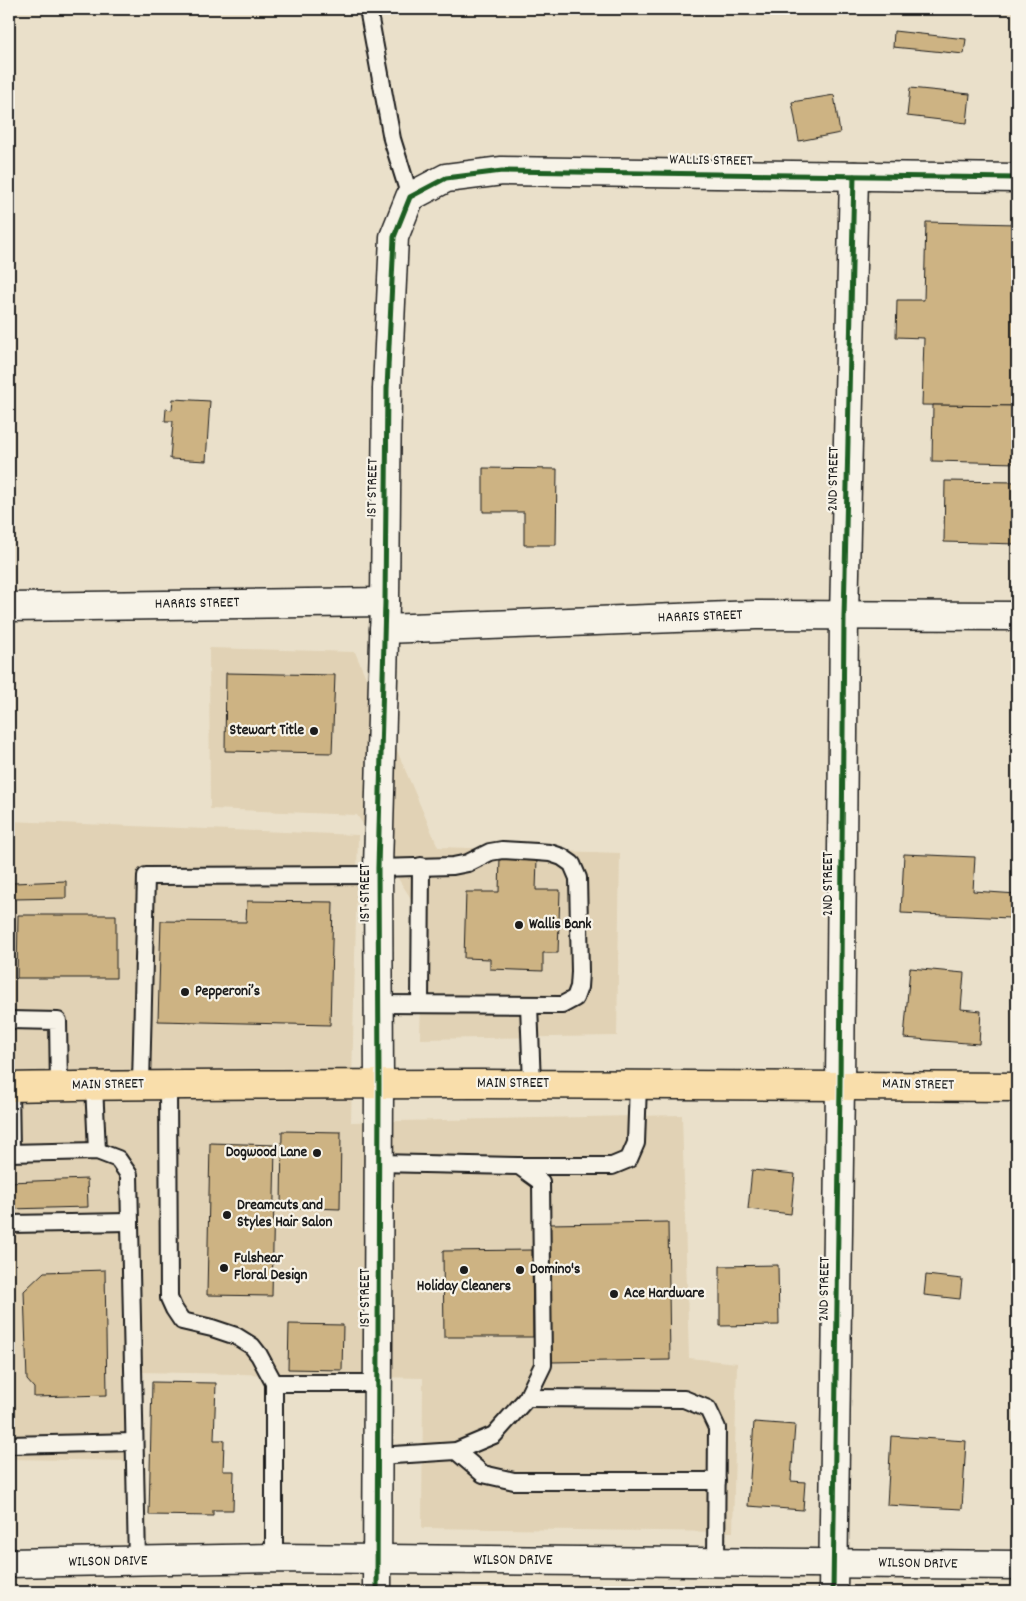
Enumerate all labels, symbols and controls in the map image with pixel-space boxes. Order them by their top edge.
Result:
street label: WALLIS STREET [669,149,753,173]
street label: 2ND STREET [822,446,846,512]
street label: 1ST STREET [361,458,385,518]
street label: HARRIS STREET [154,592,240,616]
street label: HARRIS STREET [657,605,743,629]
place label: Stewart Title [230,720,304,742]
marker: Stewart Title [308,725,320,737]
street label: 2ND STREET [818,852,840,916]
street label: 1ST STREET [355,864,377,922]
place label: Wallis Bank [529,914,592,936]
marker: Wallis Bank [513,919,525,931]
place label: Pepperoni’s [195,981,260,1003]
marker: Pepperoni’s [179,986,191,998]
street label: MAIN STREET [72,1073,144,1097]
street label: MAIN STREET [477,1073,549,1095]
street label: MAIN STREET [882,1073,954,1097]
place label: Dogwood Lane [226,1142,307,1164]
marker: Dogwood Lane [311,1147,323,1159]
place label: Dreamcuts and Styles Hair Salon [237,1195,333,1234]
marker: Dreamcuts and Styles Hair Salon [221,1209,233,1221]
place label: Fulshear Floral Design [234,1248,308,1287]
street label: 2ND STREET [813,1256,837,1322]
place label: Domino's [530,1259,580,1281]
marker: Fulshear Floral Design [218,1262,230,1274]
marker: Holiday Cleaners [458,1264,470,1276]
marker: Domino's [514,1264,526,1276]
street label: 1ST STREET [355,1269,377,1327]
place label: Holiday Cleaners [417,1276,511,1298]
place label: Ace Hardware [624,1283,705,1305]
marker: Ace Hardware [608,1288,620,1300]
street label: WILSON DRIVE [68,1550,148,1574]
street label: WILSON DRIVE [473,1550,553,1572]
street label: WILSON DRIVE [878,1552,958,1576]

